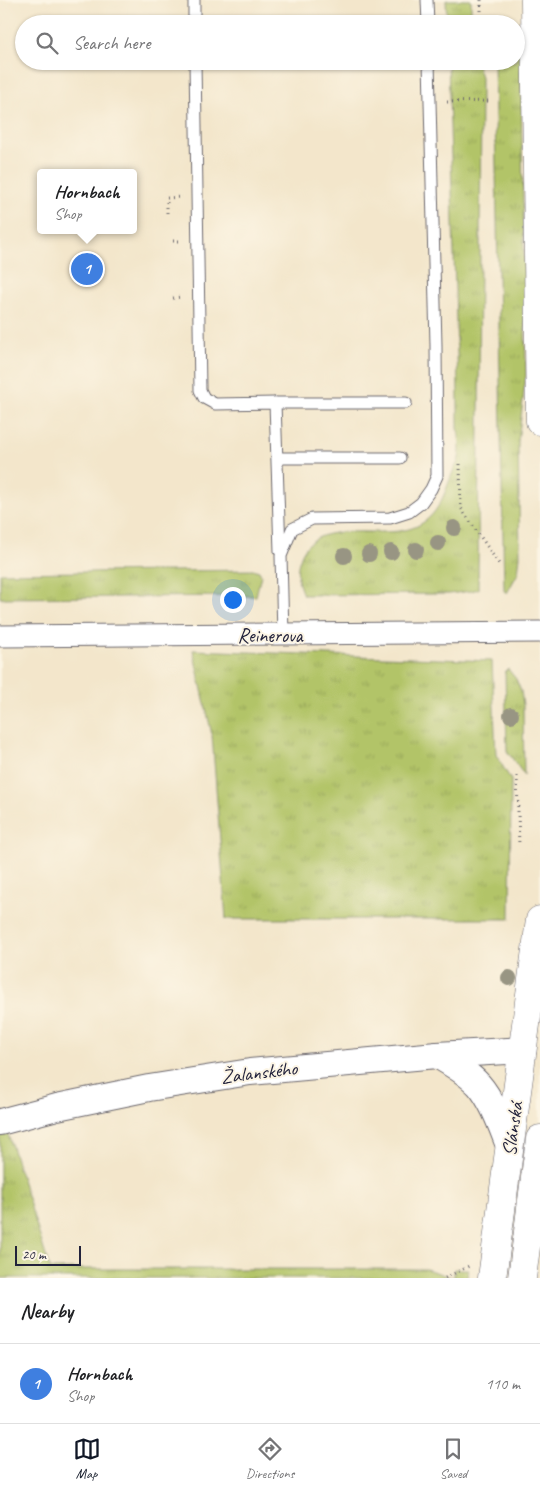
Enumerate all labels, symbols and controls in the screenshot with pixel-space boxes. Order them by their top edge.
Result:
search box [15,15,525,70]
icon: search [33,29,61,57]
text: Search here [73,31,150,55]
popup [37,169,137,234]
text: Hornbach [54,180,120,204]
text: Shop [54,204,82,224]
pin: 1 [71,250,103,288]
your location [220,587,246,613]
street label: Reinerova [237,623,305,648]
street label: Žalanského [220,1055,299,1090]
street label: Slánská [496,1098,529,1158]
scale bar [15,1243,81,1266]
text: 20 m [22,1246,46,1263]
text: Nearby [20,1298,73,1324]
text: Hornbach [67,1362,132,1386]
text: 1 [32,1374,40,1394]
text: 110 m [486,1374,520,1394]
text: Shop [67,1386,94,1406]
tab: Map [73,1435,101,1482]
tab: Directions [246,1435,294,1482]
tab: Saved [439,1435,467,1482]

